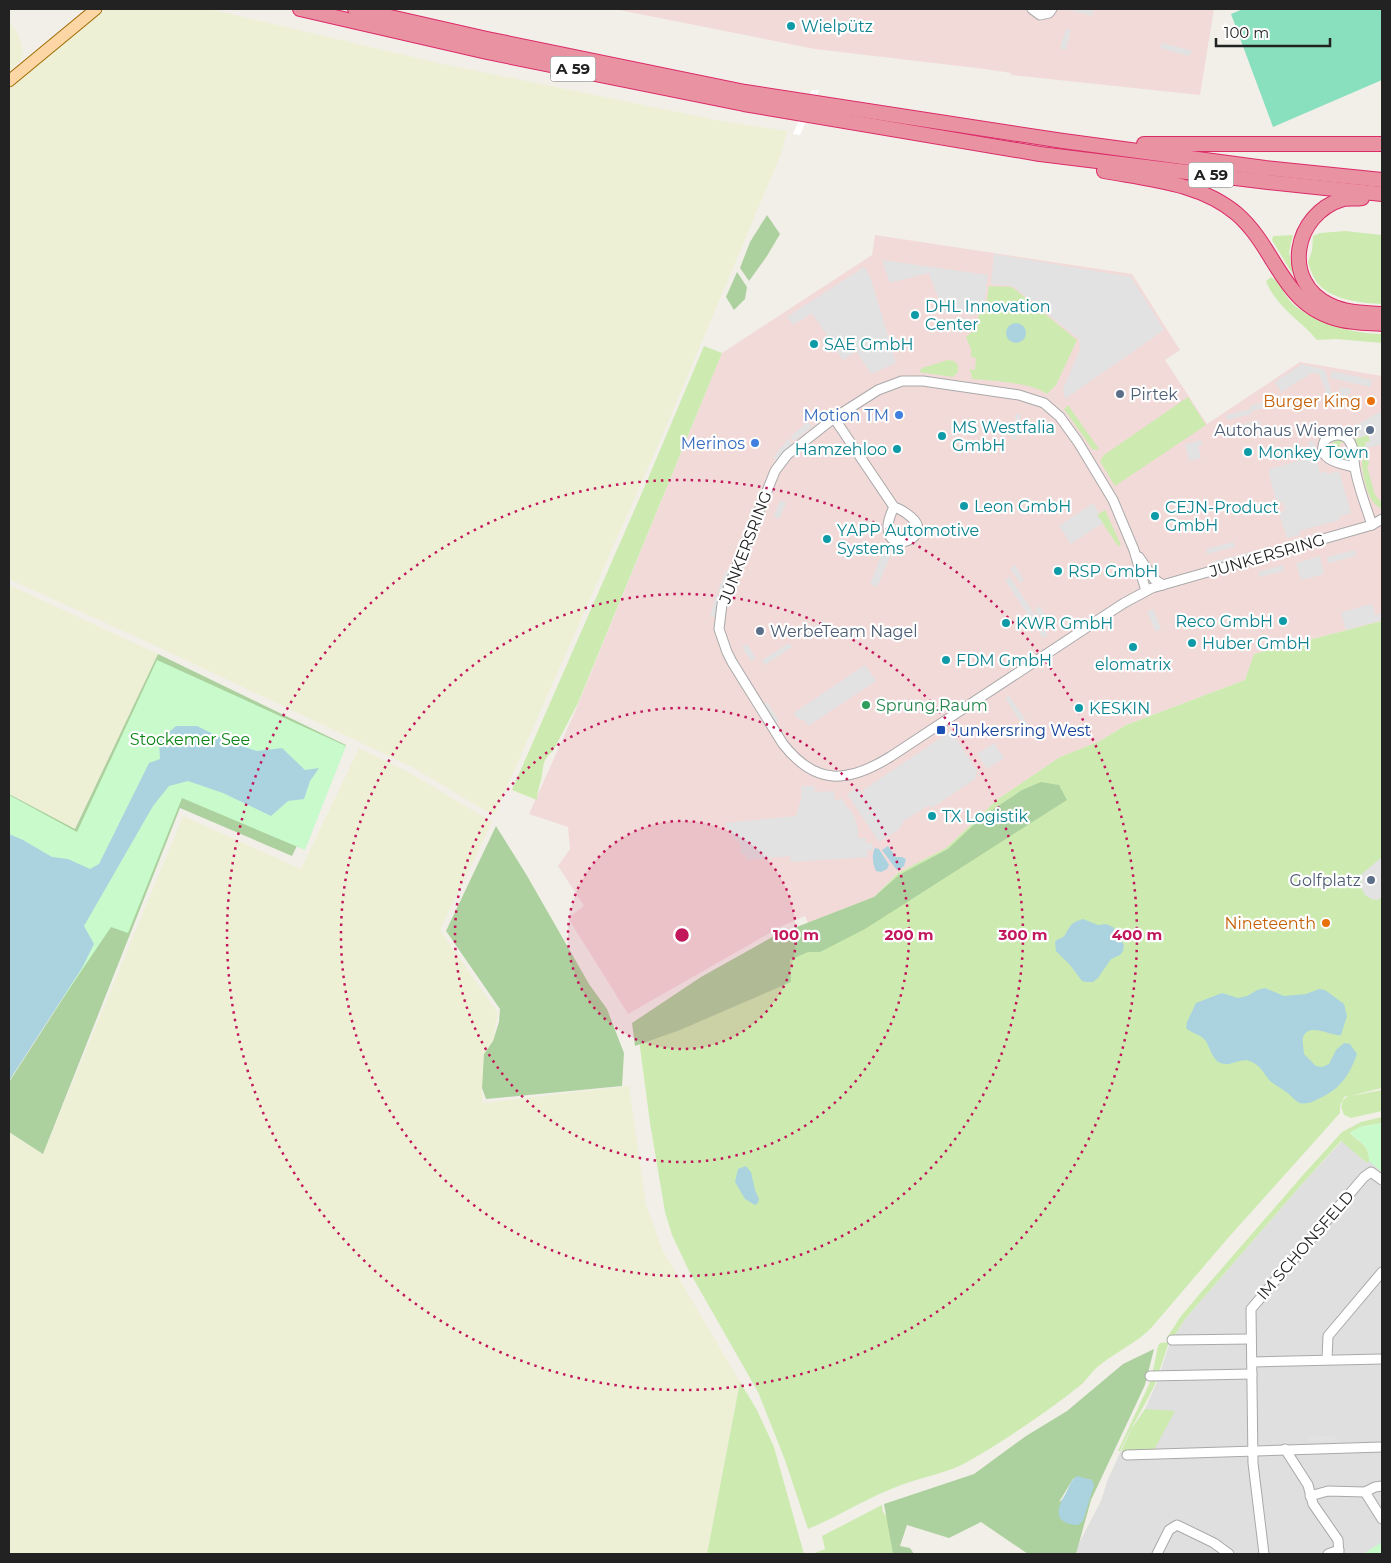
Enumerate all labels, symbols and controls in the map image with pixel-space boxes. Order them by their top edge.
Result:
scale bar [1216,15,1330,47]
place label: Wielpütz [801,17,873,36]
marker: Wielpütz [785,20,797,32]
text: 100 m [1224,23,1269,42]
road number: A 59 [550,56,596,82]
road number: A 59 [1188,162,1234,188]
place label: DHL Innovation Center [925,297,1051,334]
marker: DHL Innovation Center [909,309,921,321]
place label: SAE GmbH [824,335,913,354]
marker: SAE GmbH [808,338,820,350]
place label: Pirtek [1130,385,1178,404]
marker: Pirtek [1114,388,1126,400]
place label: Burger King [1263,392,1361,411]
marker: Burger King [1365,395,1377,407]
place label: Motion TM [803,406,889,425]
marker: Motion TM [893,409,905,421]
place label: MS Westfalia GmbH [952,418,1055,455]
place label: Autohaus Wiemer [1214,421,1360,440]
marker: Autohaus Wiemer [1364,424,1376,436]
marker: MS Westfalia GmbH [936,430,948,442]
place label: Merinos [681,434,745,453]
marker: Merinos [749,437,761,449]
place label: Hamzehloo [795,440,887,459]
marker: Hamzehloo [891,443,903,455]
place label: Monkey Town [1258,443,1369,462]
marker: Monkey Town [1242,446,1254,458]
street label: JUNKERSRING [715,488,776,607]
place label: Leon GmbH [974,497,1071,516]
place label: CEJN-Product GmbH [1165,498,1279,535]
marker: Leon GmbH [958,500,970,512]
marker: CEJN-Product GmbH [1149,510,1161,522]
place label: YAPP Automotive Systems [837,521,979,558]
street label: JUNKERSRING [1206,530,1327,581]
marker: YAPP Automotive Systems [821,533,833,545]
place label: RSP GmbH [1068,562,1158,581]
marker: RSP GmbH [1052,565,1064,577]
place label: Reco GmbH [1175,612,1273,631]
place label: KWR GmbH [1016,614,1113,633]
marker: Reco GmbH [1277,615,1289,627]
marker: KWR GmbH [1000,617,1012,629]
place label: WerbeTeam Nagel [770,622,918,641]
marker: WerbeTeam Nagel [754,625,766,637]
place label: Huber GmbH [1202,634,1310,653]
marker: Huber GmbH [1186,637,1198,649]
marker: elomatrix [1127,641,1139,653]
place label: FDM GmbH [956,651,1052,670]
marker: FDM GmbH [940,654,952,666]
place label: elomatrix [1095,655,1171,674]
place label: Sprung.Raum [876,696,988,715]
marker: Sprung.Raum [860,699,872,711]
place label: KESKIN [1089,699,1150,718]
marker: KESKIN [1073,702,1085,714]
place label: Junkersring West [950,721,1092,740]
marker: Junkersring West [935,724,947,736]
park label: Stockemer See [130,730,250,749]
place label: TX Logistik [942,807,1029,826]
marker: TX Logistik [926,810,938,822]
place label: Golfplatz [1290,871,1361,890]
marker: Golfplatz [1365,874,1377,886]
place label: Nineteenth [1225,914,1316,933]
marker: Nineteenth [1320,917,1332,929]
text: 100 m [773,925,819,944]
text: 200 m [884,925,934,944]
text: 300 m [997,925,1048,944]
text: 400 m [1112,925,1162,944]
centre of rings [673,926,691,944]
street label: IM SCHONSFELD [1253,1187,1358,1304]

